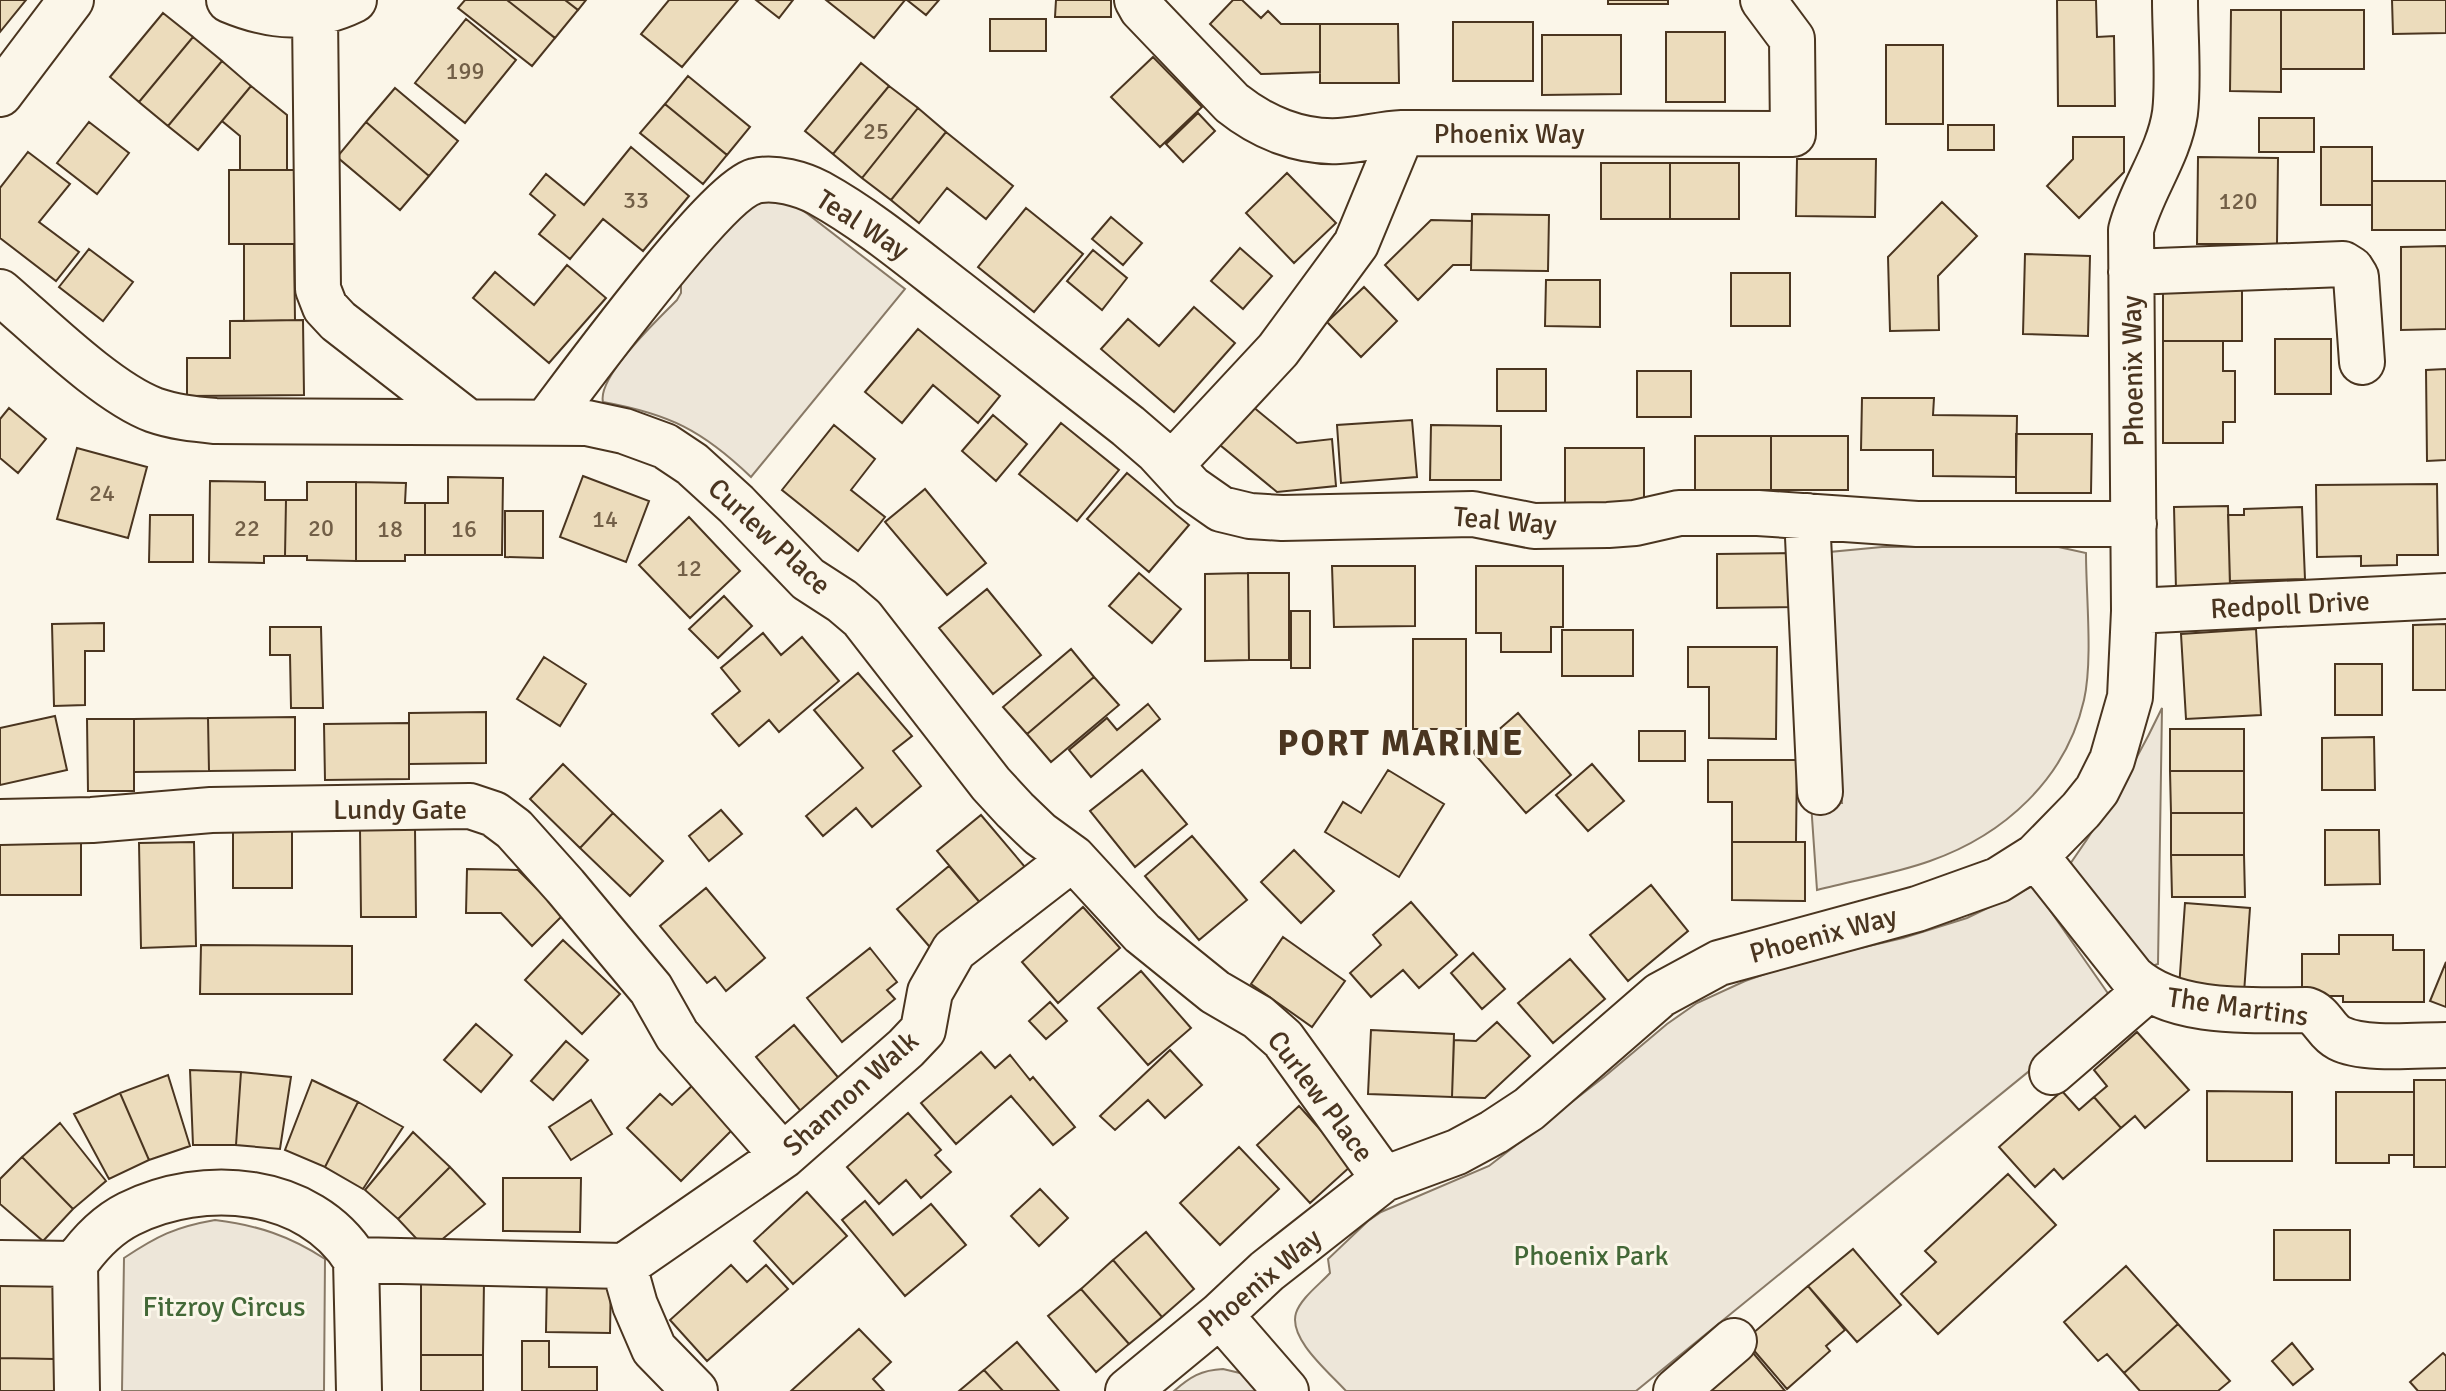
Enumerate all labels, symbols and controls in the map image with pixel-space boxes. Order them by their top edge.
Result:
house number: 199 [446,56,484,86]
house number: 25 [863,116,889,146]
street label: Phoenix Way [1433,117,1585,151]
street label: Teal Way [810,182,915,267]
house number: 33 [623,185,649,215]
house number: 120 [2219,186,2257,216]
street label: Phoenix Way [2115,295,2151,447]
street label: Curlew Place [701,471,838,602]
house number: 24 [89,478,115,508]
street label: Teal Way [1452,500,1558,542]
house number: 14 [592,504,618,534]
house number: 22 [234,513,260,543]
house number: 20 [308,513,334,543]
house number: 18 [377,514,403,544]
house number: 16 [451,514,477,544]
house number: 12 [676,553,702,583]
street label: Redpoll Drive [2209,584,2371,626]
district label: PORT MARINE [1277,721,1525,766]
street label: Lundy Gate [333,793,467,827]
street label: Phoenix Way [1746,899,1901,971]
street label: The Martins [2165,980,2311,1034]
street label: Shannon Walk [776,1024,926,1164]
street label: Curlew Place [1260,1024,1381,1169]
street label: Phoenix Way [1191,1221,1328,1344]
park label: Phoenix Park [1513,1239,1669,1273]
park label: Fitzroy Circus [143,1290,305,1324]

